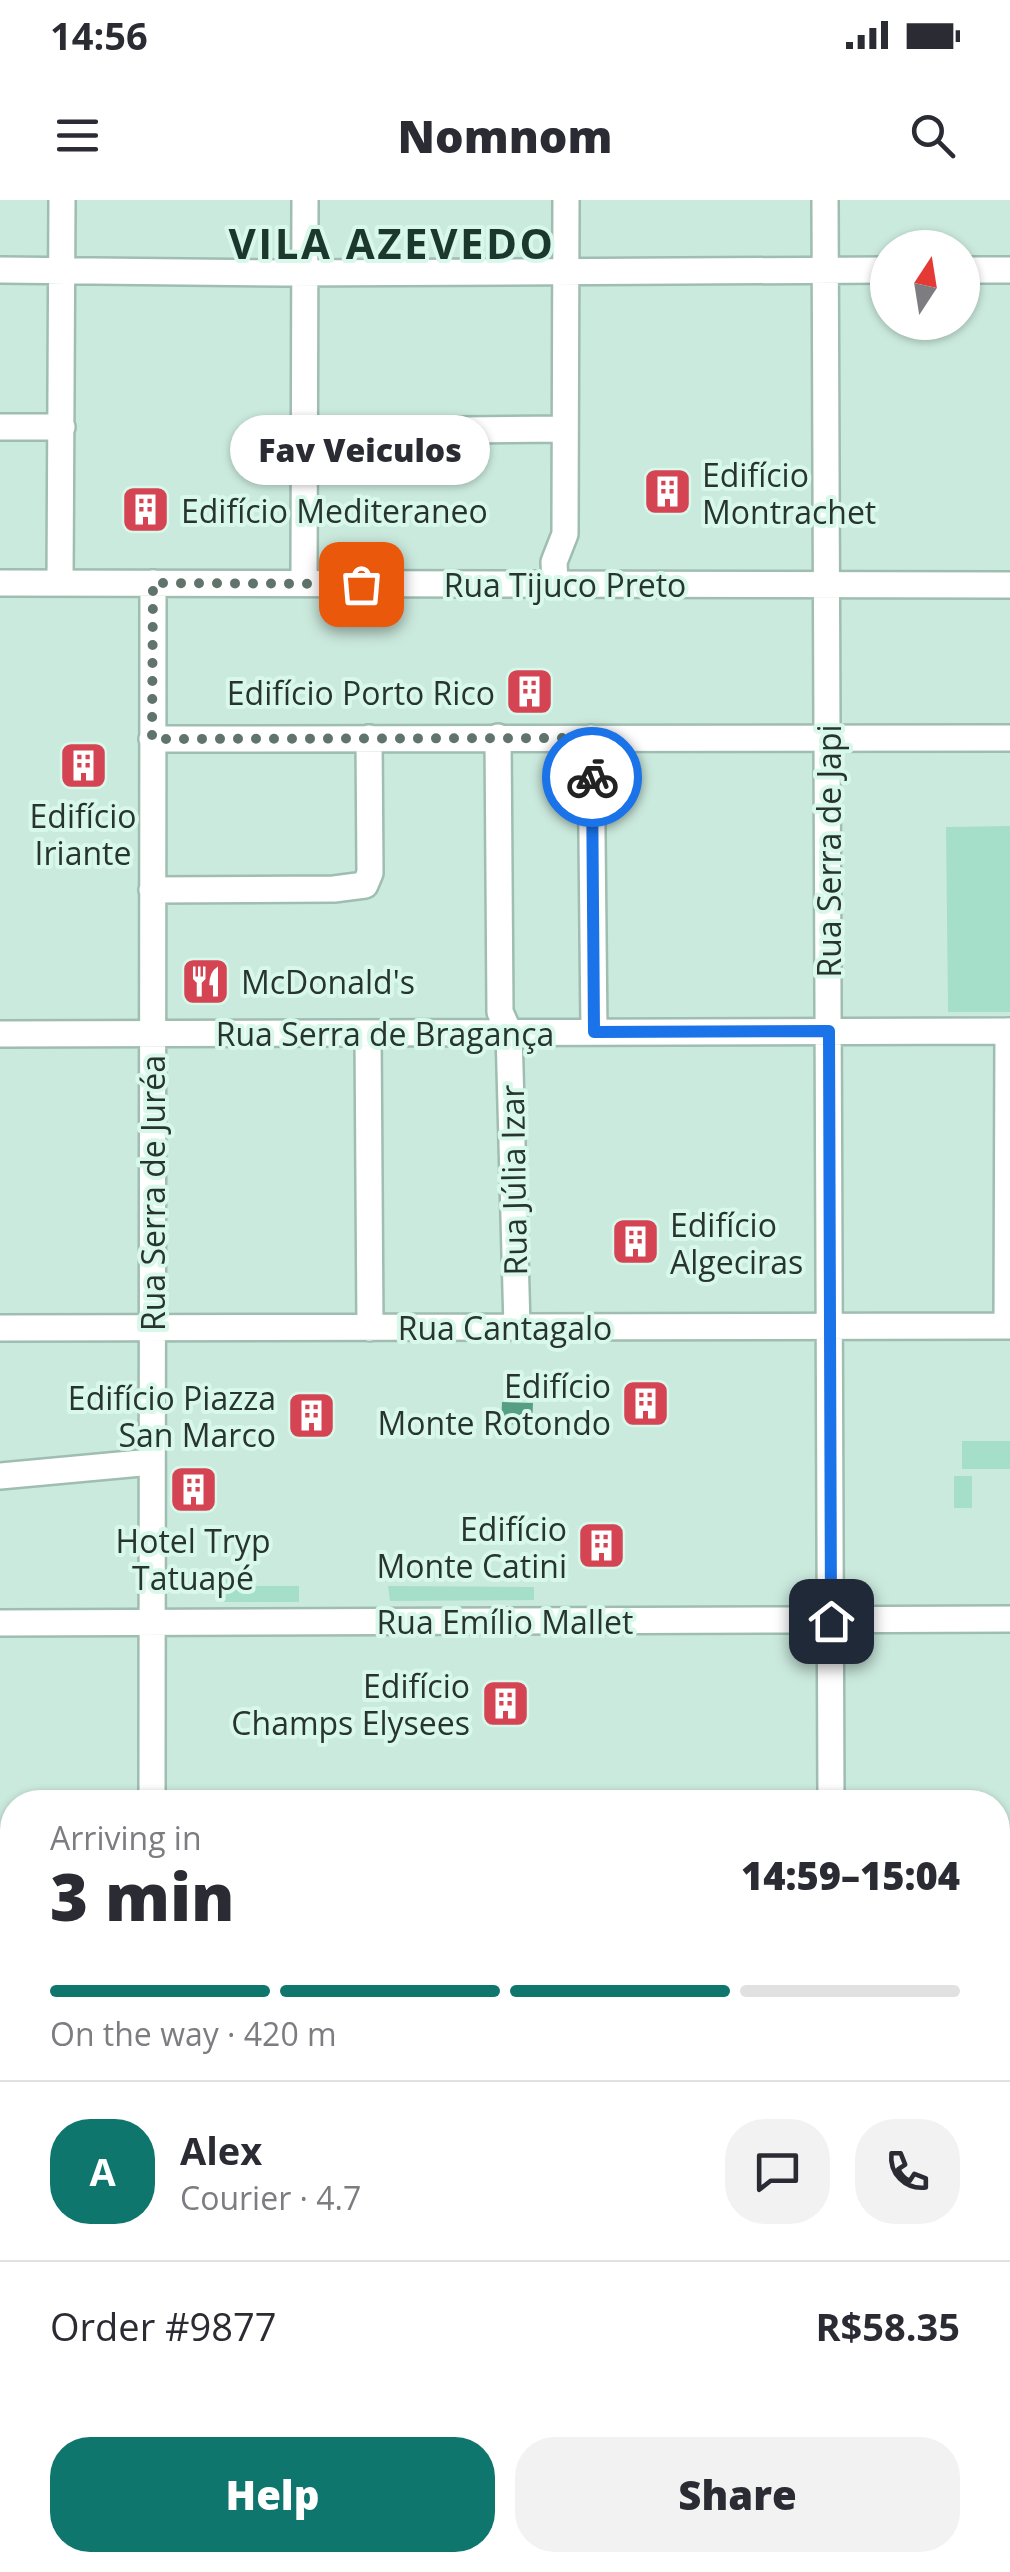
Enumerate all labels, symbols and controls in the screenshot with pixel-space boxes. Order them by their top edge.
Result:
text: 14:56 [50,9,148,61]
text: Nomnom [397,105,613,166]
icon: menu [50,108,105,163]
icon: search [905,108,960,163]
district label: VILA AZEVEDO [229,214,555,271]
north arrow [870,230,980,340]
map controls [870,230,980,340]
callout: Fav Veiculos [231,414,491,484]
text: Fav Veiculos [258,428,462,471]
place label: Edifício Montrachet [702,453,876,533]
building icon: Edifício Montrachet [641,466,693,518]
building icon: Edifício Mediteraneo [120,484,172,536]
place label: Edifício Mediteraneo [181,489,488,532]
pin [319,542,404,627]
icon: bag [334,557,389,612]
street label: Rua Tijuco Preto [444,563,686,606]
building icon: Edifício Porto Rico [504,666,556,718]
place label: Edifício Porto Rico [227,671,495,714]
street label: Rua Serra de Japi [807,724,850,978]
courier [542,727,642,827]
building icon: Edifício Iriante [57,739,109,791]
icon: bike [565,750,620,805]
place label: Edifício Iriante [30,794,136,874]
restaurant icon: McDonald's [180,955,232,1007]
place label: McDonald's [241,960,415,1003]
street label: Rua Serra de Bragança [216,1012,554,1055]
street label: Rua Serra de Juréa [131,1055,174,1331]
street label: Rua Júlia Izar [490,1084,536,1276]
place label: Edifício Algeciras [670,1203,803,1283]
building icon: Edifício Algeciras [609,1216,661,1268]
street label: Rua Cantagalo [398,1306,612,1349]
place label: Edifício Monte Rotondo [378,1364,611,1444]
place label: Edifício Piazza San Marco [68,1376,276,1456]
building icon: Edifício Monte Rotondo [620,1377,672,1429]
building icon: Edifício Piazza San Marco [285,1389,337,1441]
building icon: Hotel Tryp Tatuapé [167,1464,219,1516]
place label: Edifício Monte Catini [377,1507,567,1587]
place label: Hotel Tryp Tatuapé [116,1519,270,1599]
building icon: Edifício Monte Catini [576,1520,628,1572]
pin [789,1579,874,1664]
icon: home [804,1594,859,1649]
street label: Rua Emílio Mallet [377,1600,633,1643]
place label: Edifício Champs Elysees [231,1664,470,1744]
building icon: Edifício Champs Elysees [479,1677,531,1729]
text: Arriving in [50,1816,202,1859]
text: 14:59–15:04 [741,1849,960,1901]
text: 3 min [50,1852,235,1940]
text: On the way · 420 m [50,2012,337,2055]
button: chat [725,2119,830,2224]
button: phone [855,2119,960,2224]
text: Alex [180,2124,262,2176]
text: A [89,2145,116,2197]
text: Courier · 4.7 [180,2176,361,2219]
text: Order #9877 [50,2300,277,2352]
text: R$58.35 [815,2300,960,2352]
button: Help [50,2437,495,2552]
button: Share [515,2437,960,2552]

